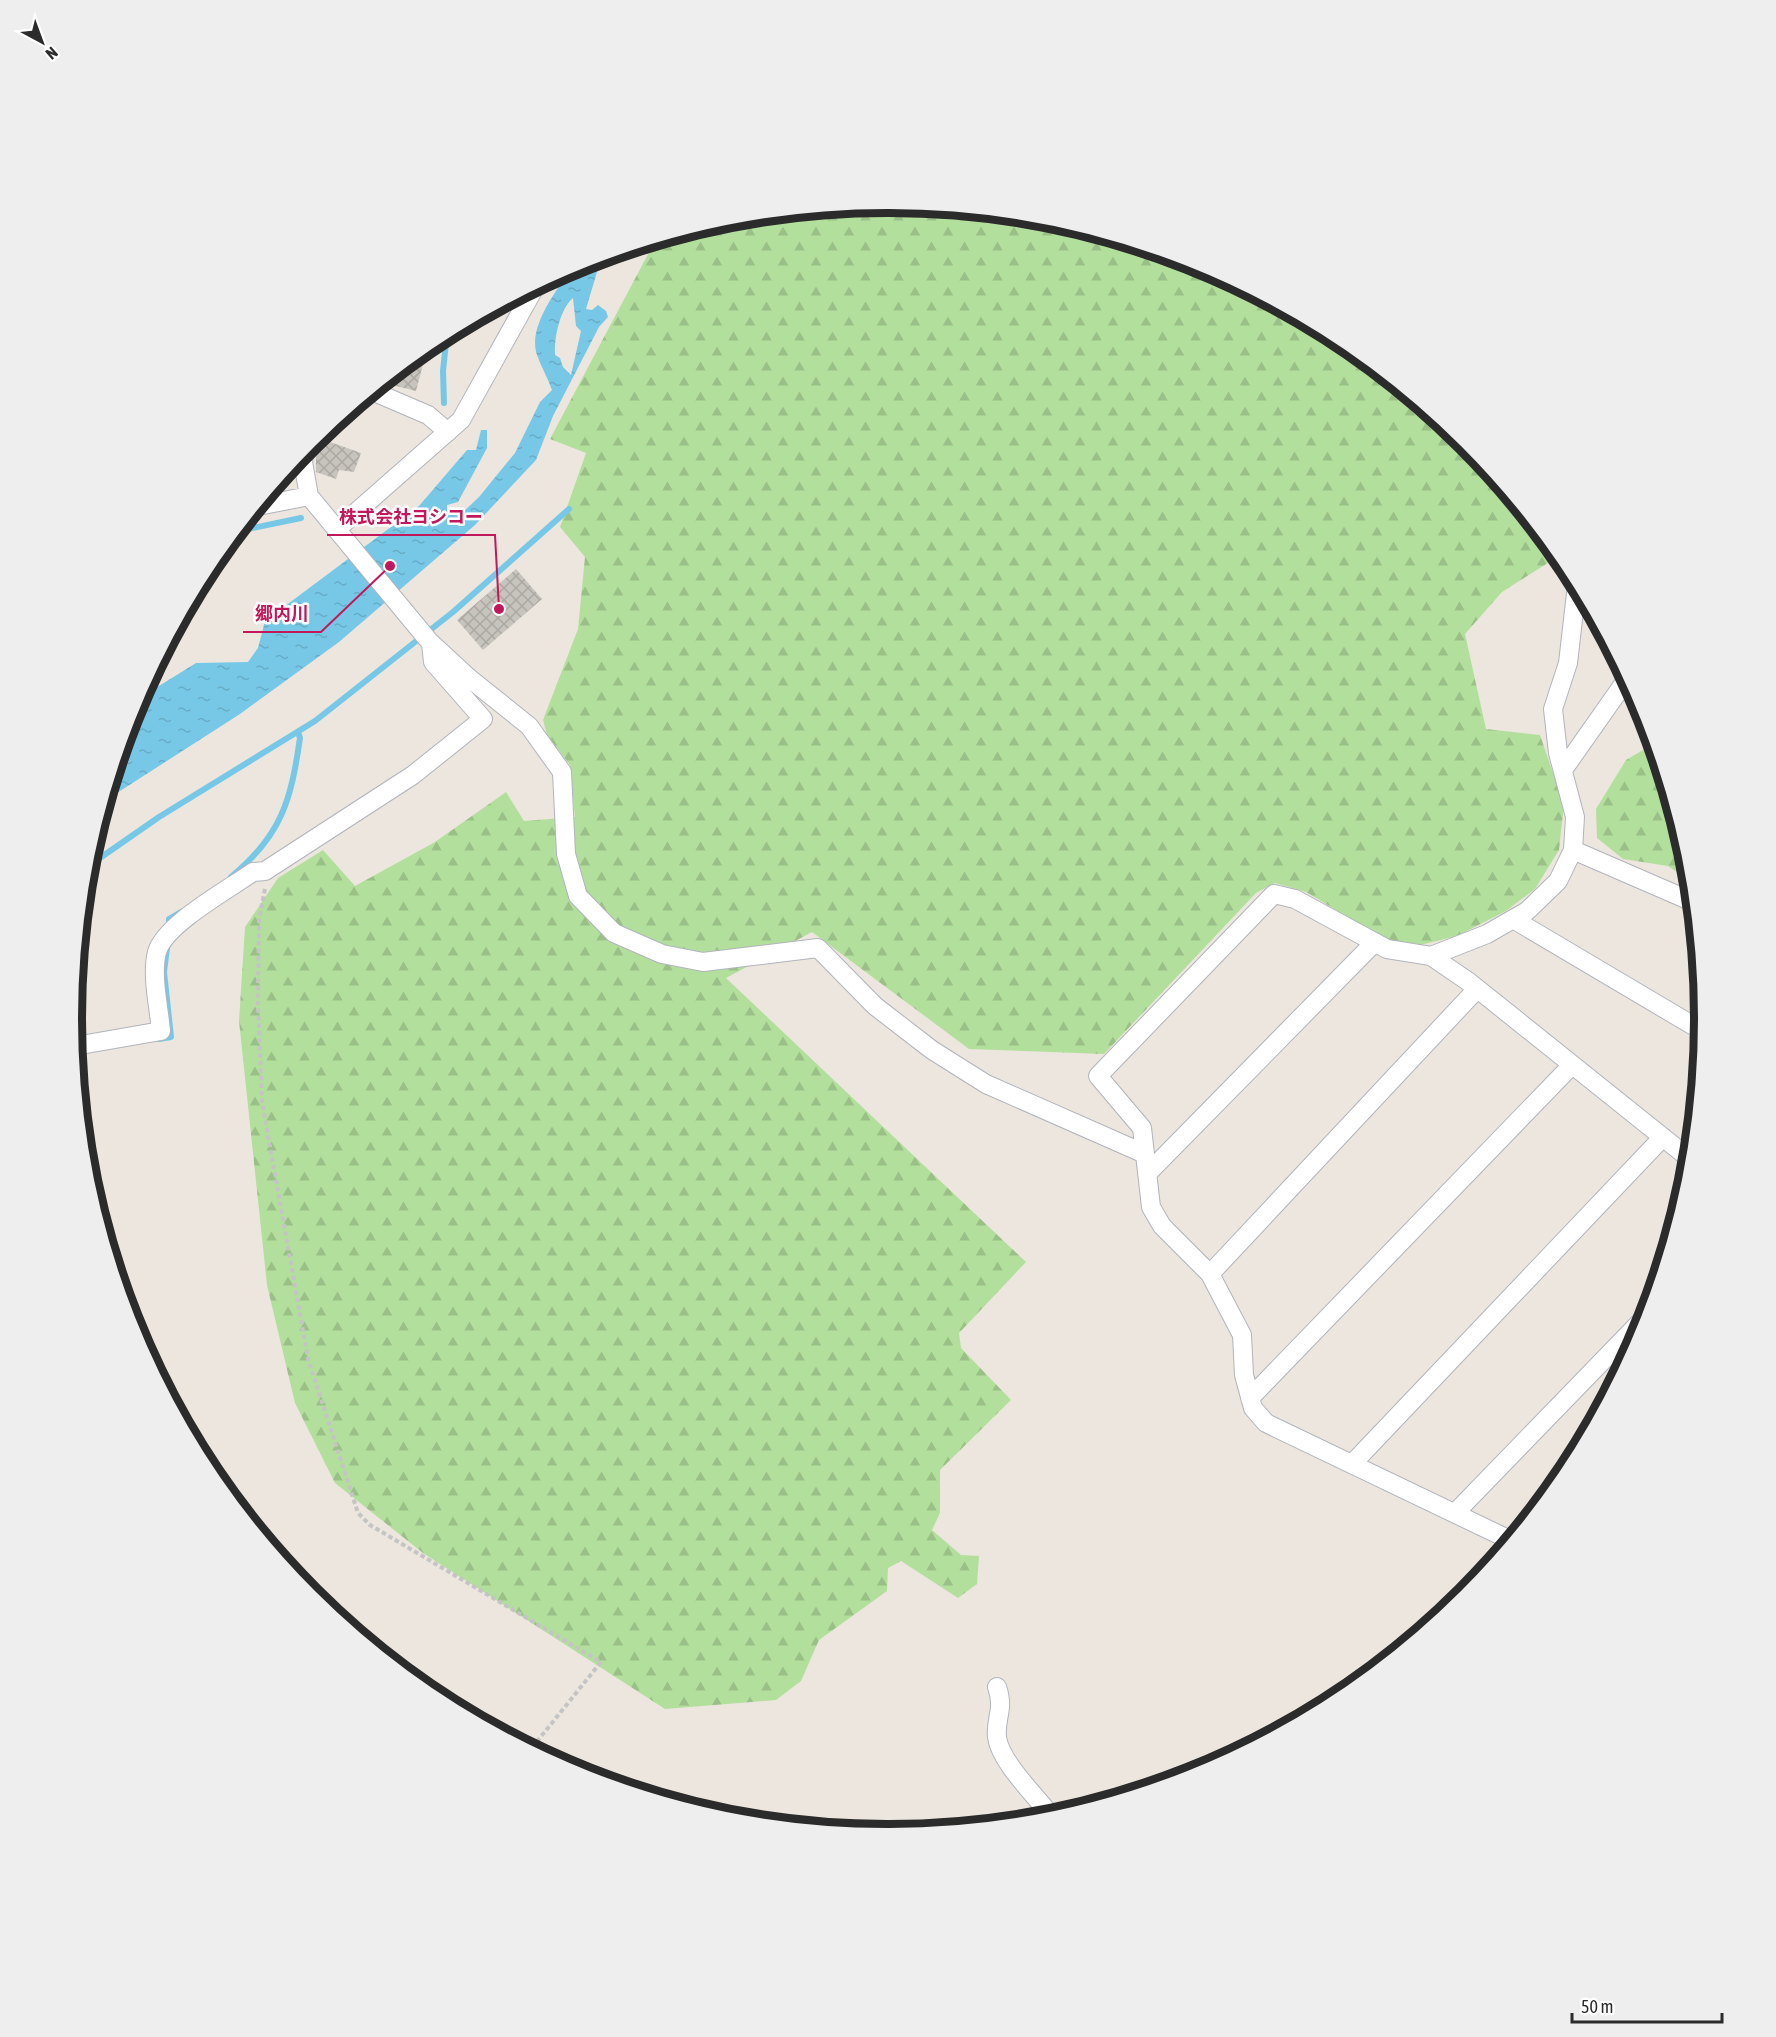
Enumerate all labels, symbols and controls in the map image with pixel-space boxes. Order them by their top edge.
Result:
north arrow [12,12,72,72]
text: N [42,43,61,63]
callout: 株式会社ヨシコー [327,499,495,535]
text: 株式会社ヨシコー [339,506,483,527]
callout: 郷内川 [243,596,321,632]
text: 郷内川 [255,603,309,624]
scale bar [1572,1986,1722,2024]
text: 50 m [1581,1996,1613,2017]

